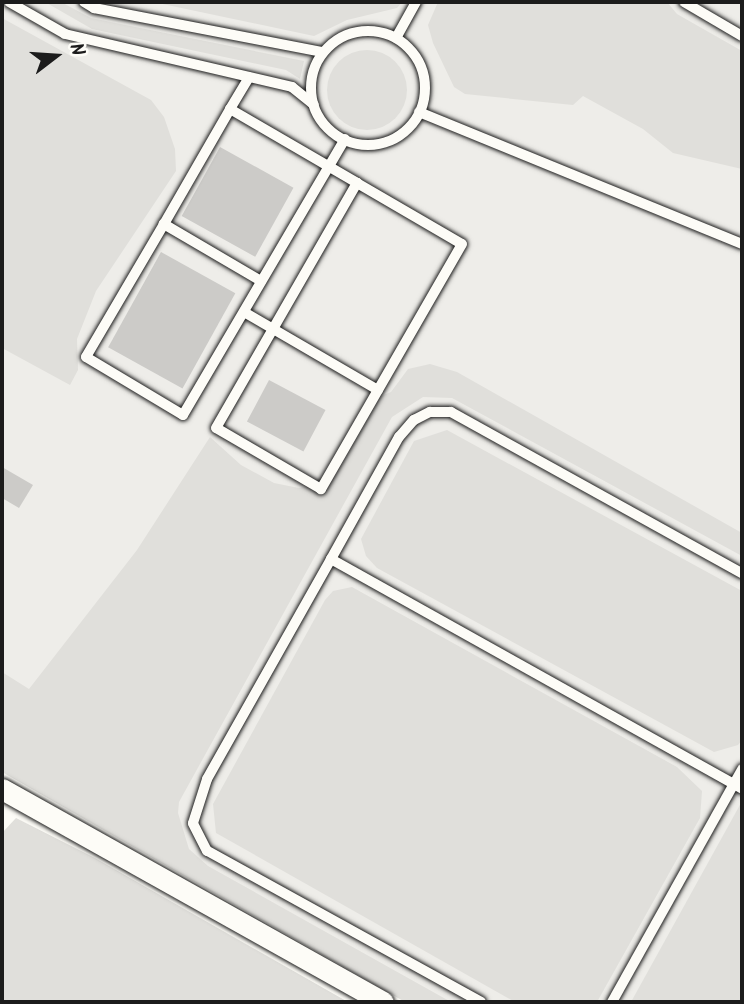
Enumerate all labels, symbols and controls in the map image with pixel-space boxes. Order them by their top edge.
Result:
north arrow [21,21,91,91]
text: N [60,40,92,60]

